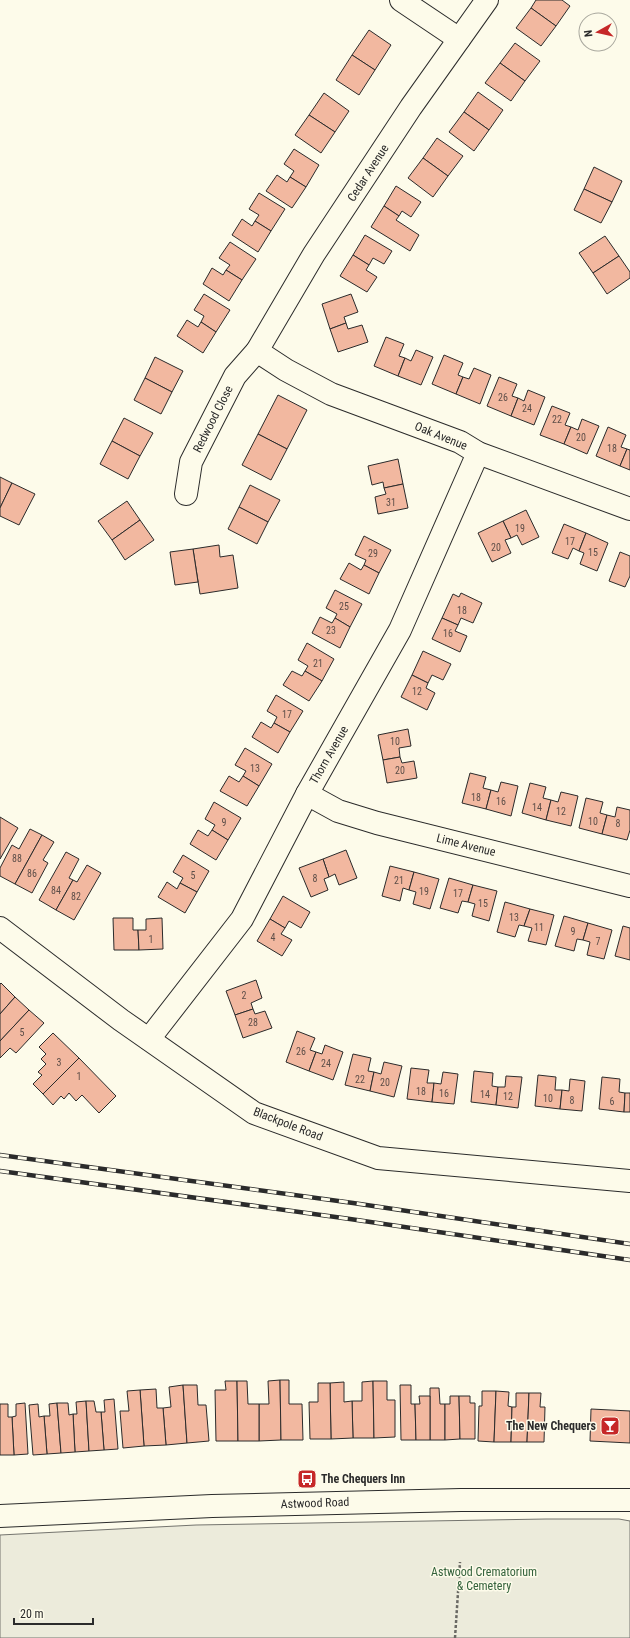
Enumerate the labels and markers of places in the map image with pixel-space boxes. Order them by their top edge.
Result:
bar icon: The New Chequers [599,1415,621,1437]
place label: The New Chequers [506,1419,597,1433]
bus stop icon: The Chequers Inn [296,1468,318,1490]
place label: The Chequers Inn [321,1472,405,1486]

